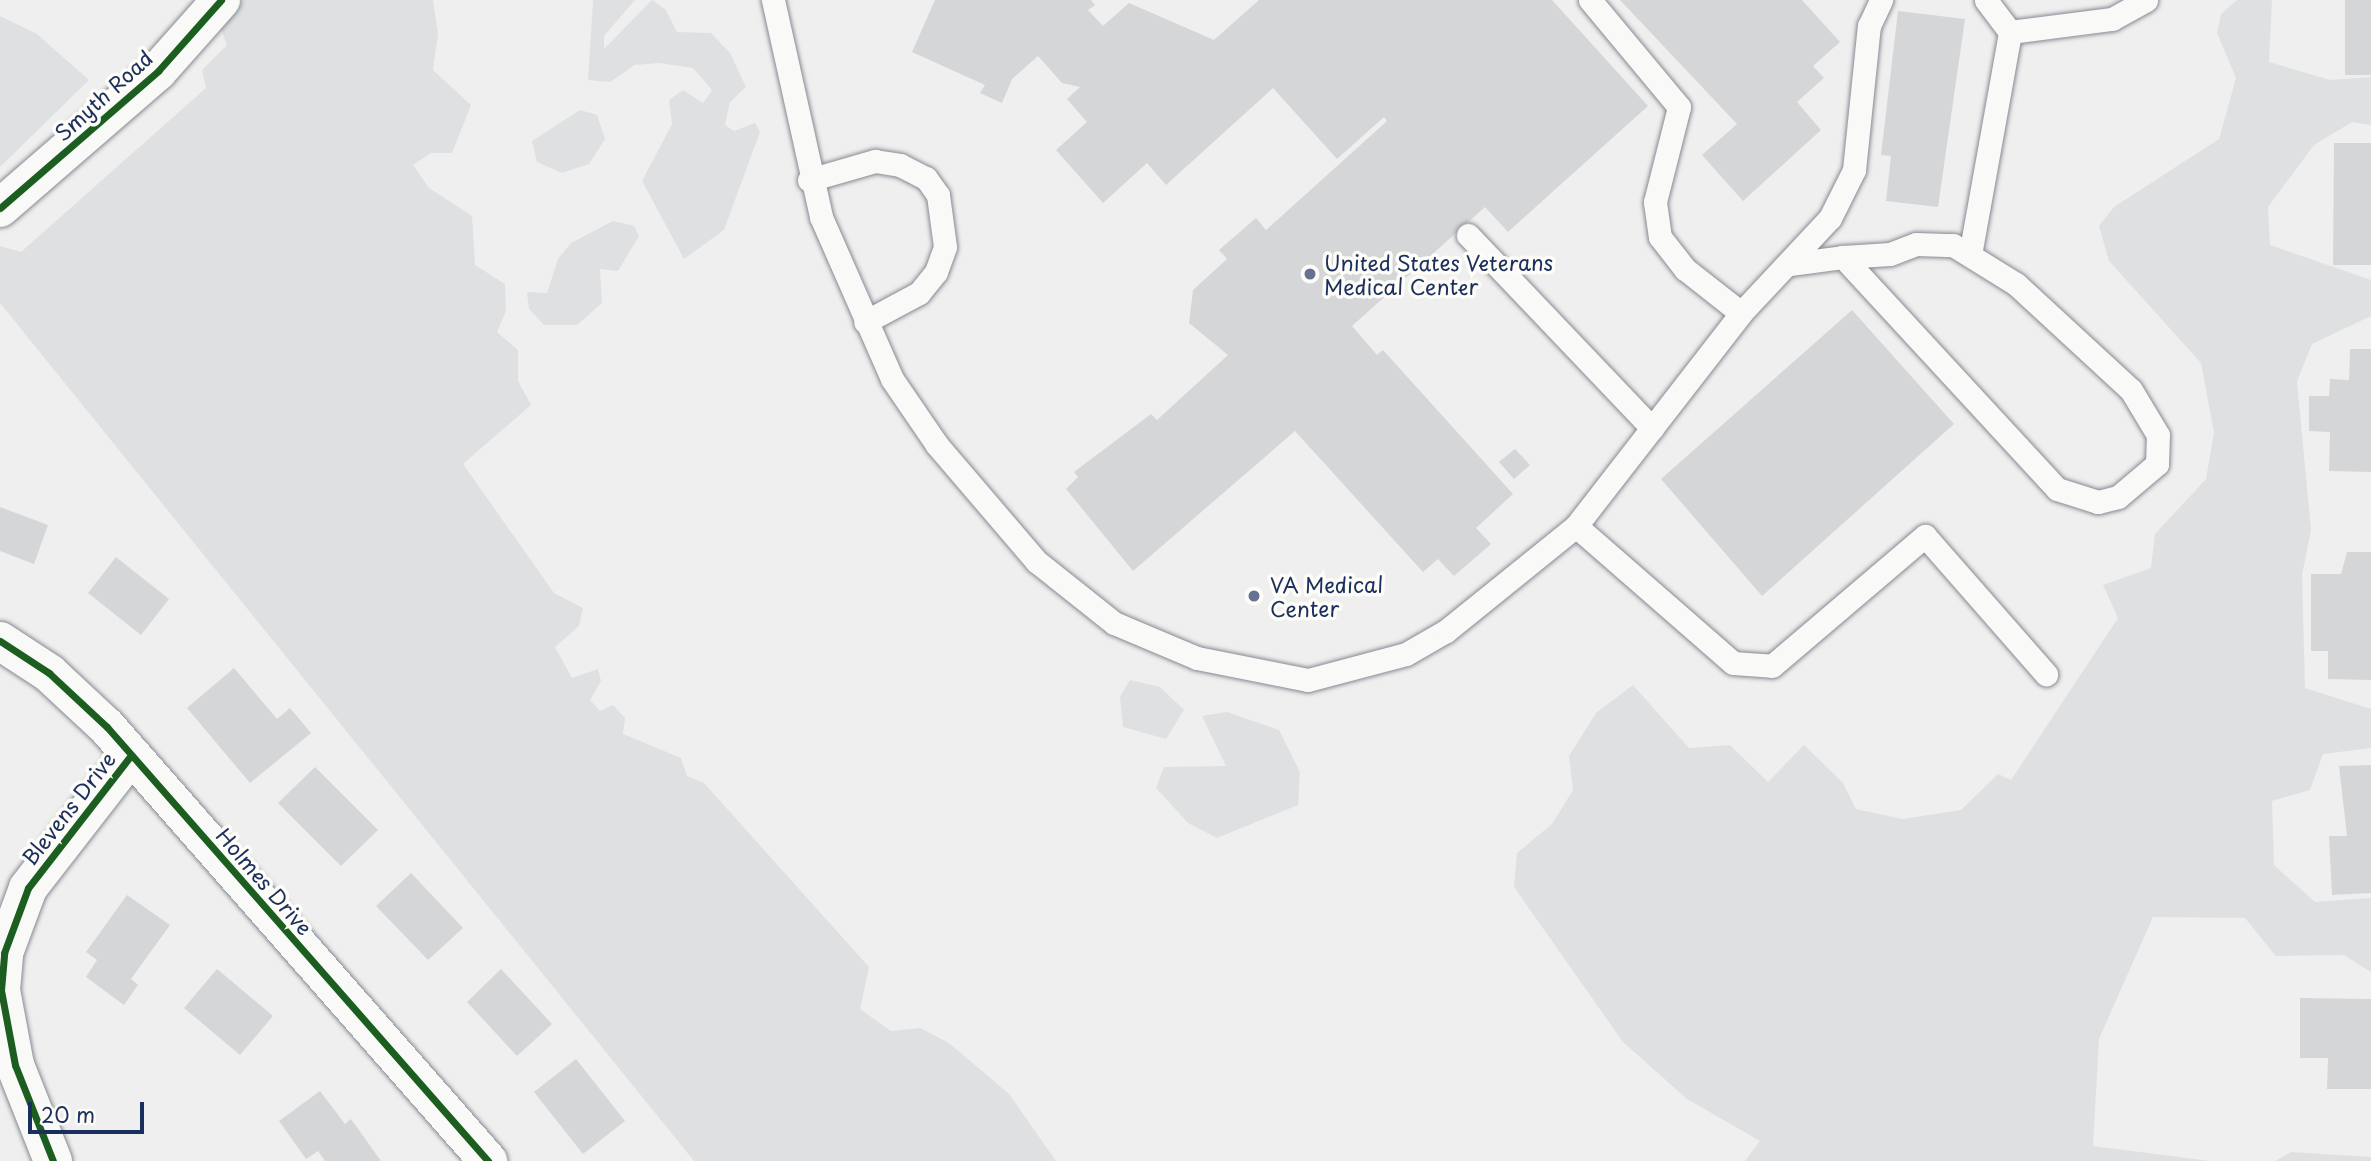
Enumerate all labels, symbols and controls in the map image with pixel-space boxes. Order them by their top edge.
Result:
street label: Smyth Road [49,44,157,146]
place label: United States Veterans Medical Center [1324,249,1555,299]
marker: United States Veterans Medical Center [1302,266,1318,282]
place label: VA Medical Center [1270,571,1385,621]
marker: VA Medical Center [1244,586,1264,606]
street label: Blevens Drive [16,746,120,870]
street label: Holmes Drive [211,822,319,940]
scale bar [32,1088,147,1132]
text: 20 m [41,1098,95,1130]

